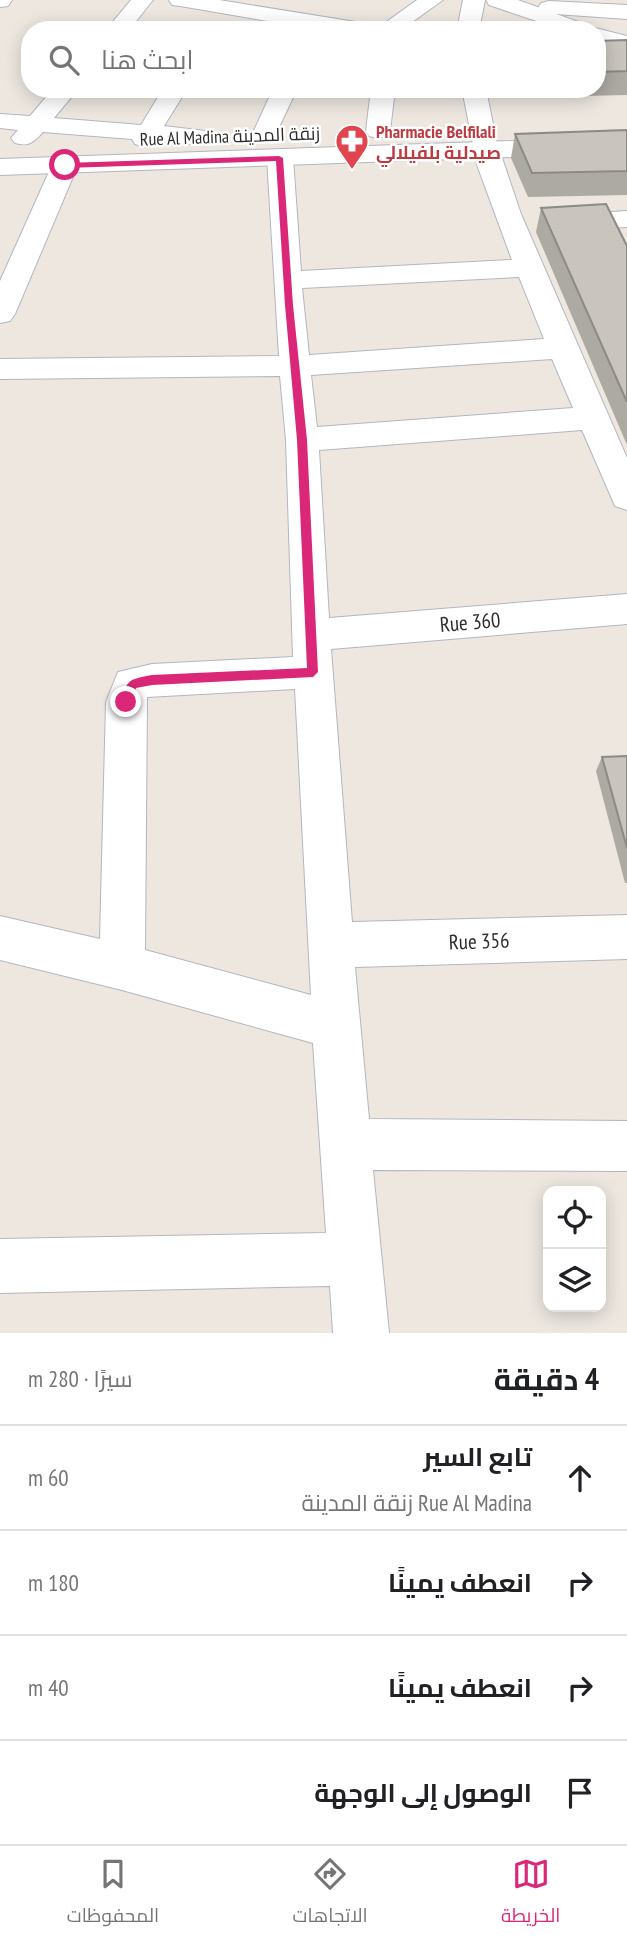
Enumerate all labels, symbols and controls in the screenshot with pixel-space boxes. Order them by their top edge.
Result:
search box [21,21,606,98]
icon: search [45,41,83,79]
text: ابحث هنا [101,43,193,76]
place label: Pharmacie Belfilali صيدلية بلفيلالي [376,120,501,168]
street label: Rue Al Madina زنقة المدينة [139,121,321,151]
pharmacy icon: Pharmacie Belfilali صيدلية بلفيلالي [333,122,371,171]
route start [49,149,80,180]
street label: Rue 360 [439,606,501,638]
route end [110,686,141,717]
street label: Rue 356 [448,926,510,956]
map controls [543,1186,606,1312]
button: locate [543,1186,606,1249]
button: layers [543,1249,606,1312]
text: 4 دقيقة [494,1359,599,1398]
text: سيرًا · 280 m [28,1364,132,1393]
text: تابع السير [423,1440,532,1473]
icon: ahead [561,1459,599,1497]
text: 60 m [28,1463,69,1492]
text: Rue Al Madina زنقة المدينة [302,1488,532,1517]
icon: right [561,1564,599,1602]
text: انعطف يمينًا [388,1566,532,1599]
text: 180 m [28,1568,79,1597]
icon: right [561,1669,599,1707]
text: انعطف يمينًا [388,1671,532,1704]
text: 40 m [28,1673,69,1702]
icon: arrive [561,1774,599,1812]
text: الوصول إلى الوجهة [314,1776,532,1809]
tab: المحفوظات [67,1855,159,1933]
tab: الاتجاهات [292,1855,368,1933]
tab: الخريطة [501,1855,560,1933]

